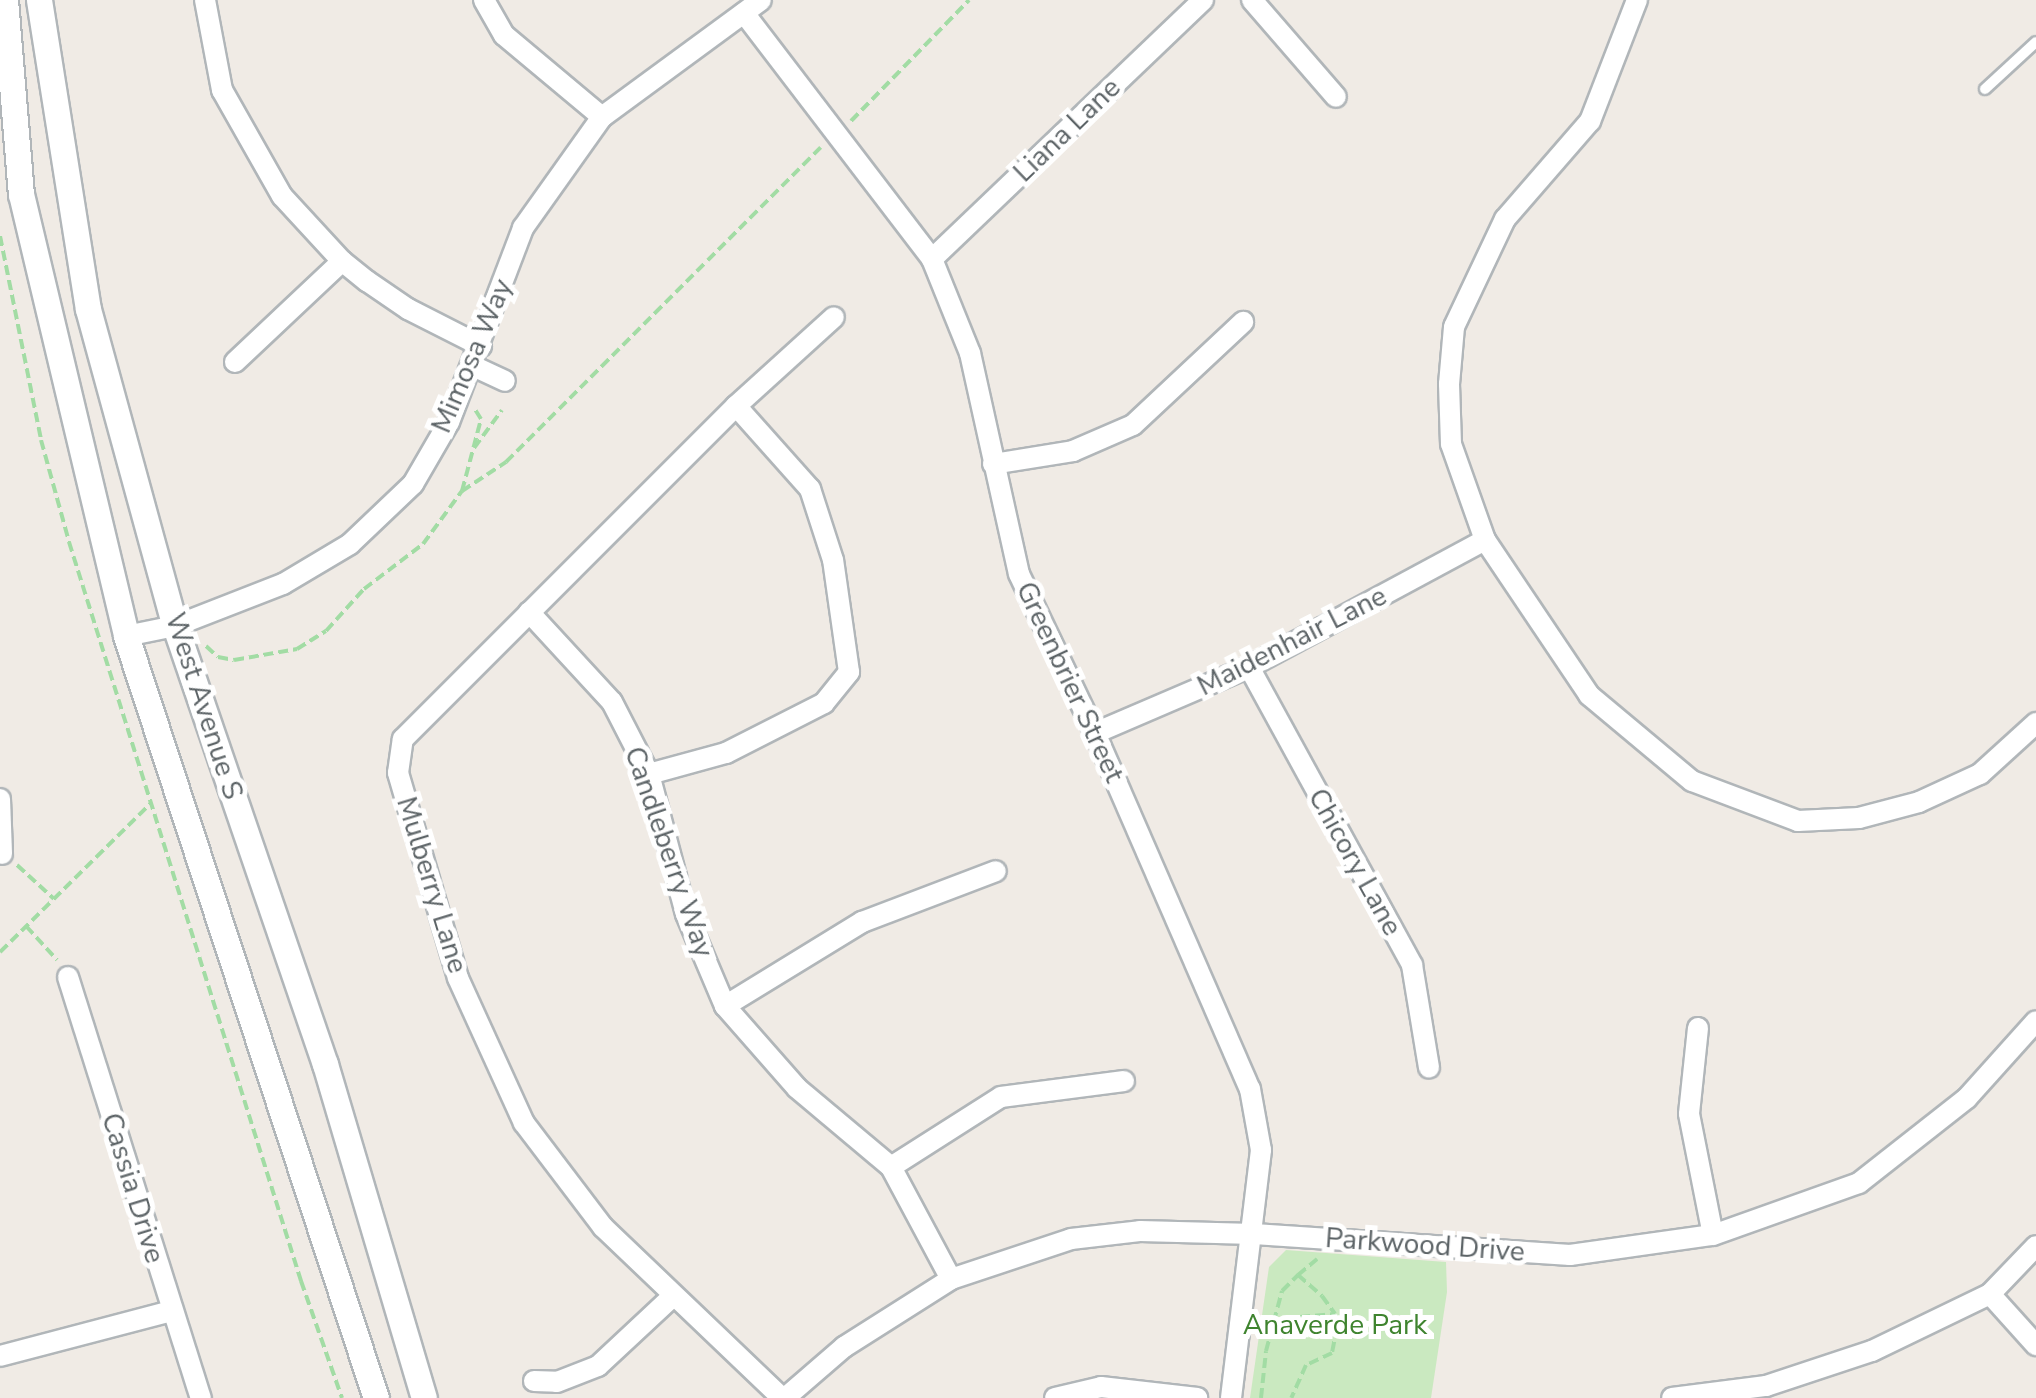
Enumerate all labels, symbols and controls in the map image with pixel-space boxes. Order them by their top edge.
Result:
street label: Liana Lane [1007,71,1127,189]
street label: Mimosa Way [425,274,519,438]
street label: Greenbrier Street [1009,576,1131,788]
street label: Maidenhair Lane [1192,579,1392,703]
street label: West Avenue S [158,609,250,803]
street label: Candleberry Way [617,742,721,962]
street label: Chicory Lane [1301,783,1409,941]
street label: Mulberry Lane [389,793,475,977]
street label: Cassia Drive [94,1109,172,1267]
street label: Parkwood Drive [1324,1221,1526,1269]
park label: Anaverde Park [1243,1308,1427,1342]

